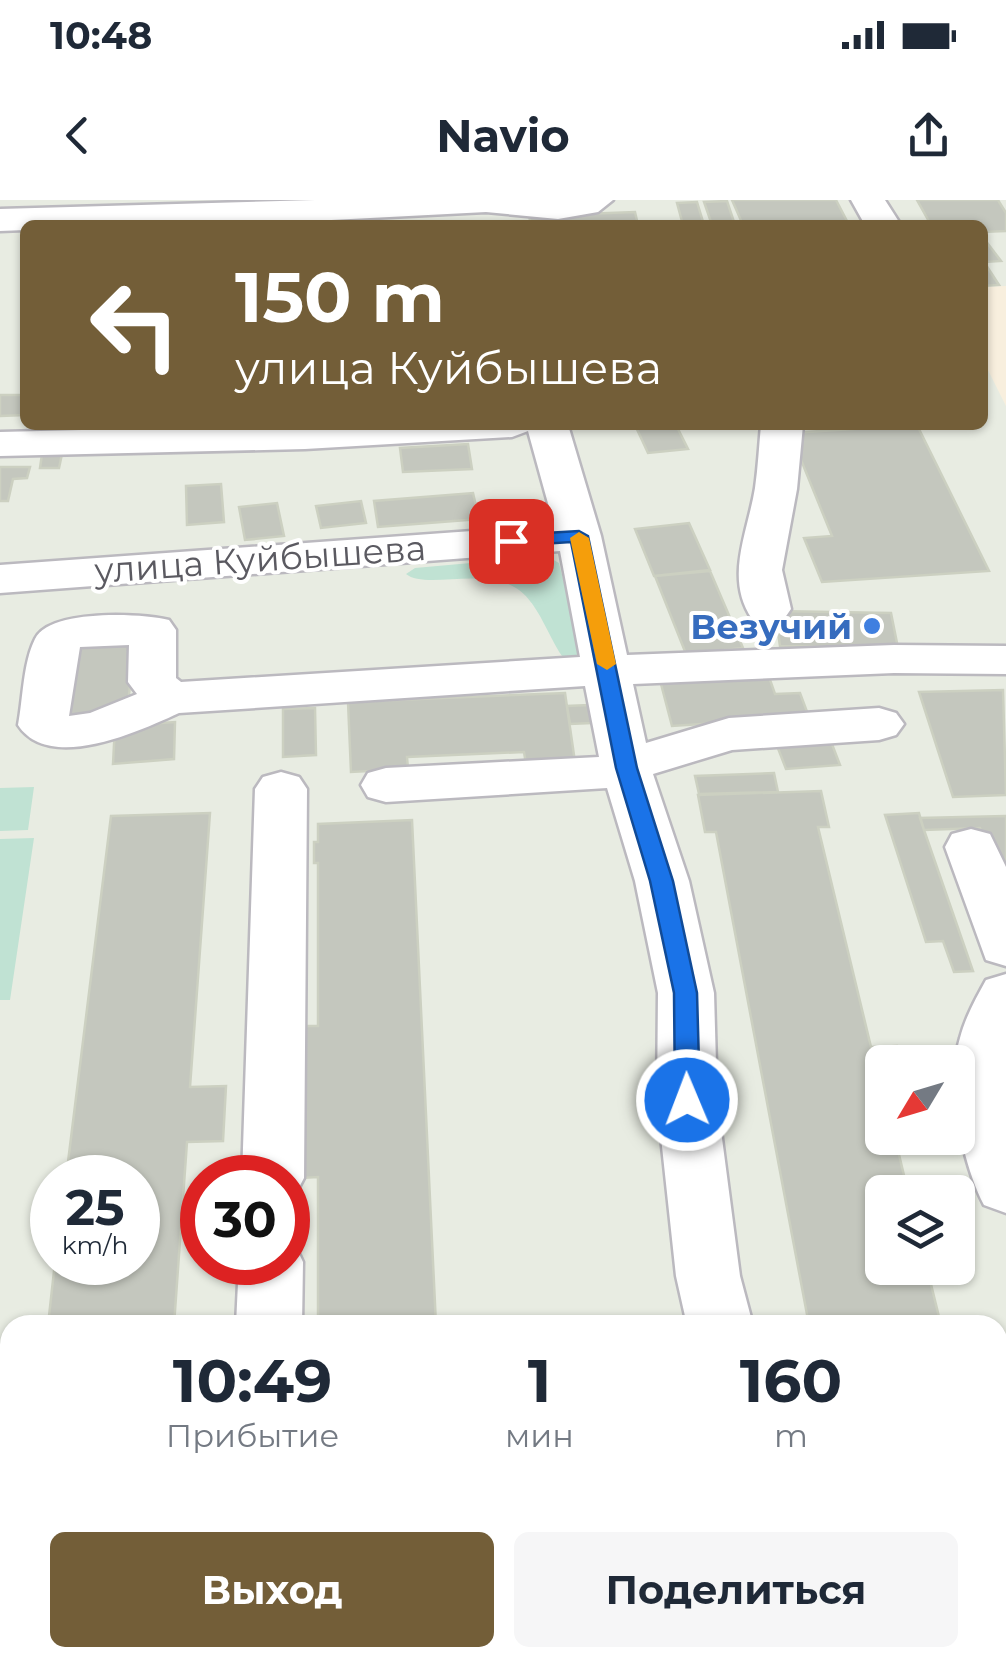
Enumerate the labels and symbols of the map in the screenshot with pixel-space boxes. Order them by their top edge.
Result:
pin [469,499,554,584]
street label: улица Куйбышева [92,526,427,592]
place label: Везучий [690,605,852,648]
marker: Везучий [861,615,883,637]
north arrow [865,1045,975,1155]
position arrow [635,1048,739,1152]
speed limit sign: 30 [180,1155,310,1285]

